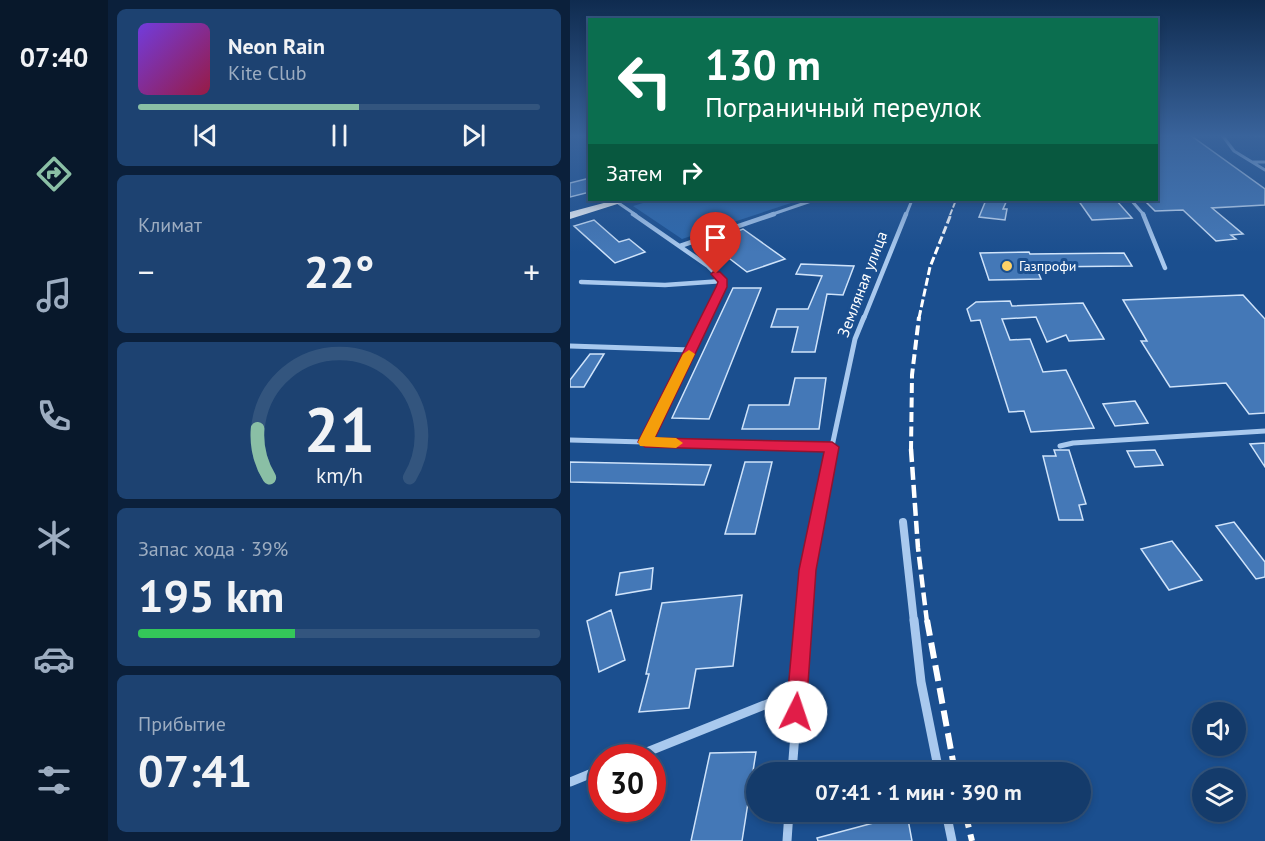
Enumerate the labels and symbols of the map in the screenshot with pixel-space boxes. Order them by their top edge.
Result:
pin [690,212,741,274]
street label: Земляная улица [833,228,891,340]
place label: Газпрофи [1019,257,1077,275]
marker: Газпрофи [1000,259,1014,273]
position arrow [764,680,828,744]
speed limit sign: 30 [588,744,666,822]

